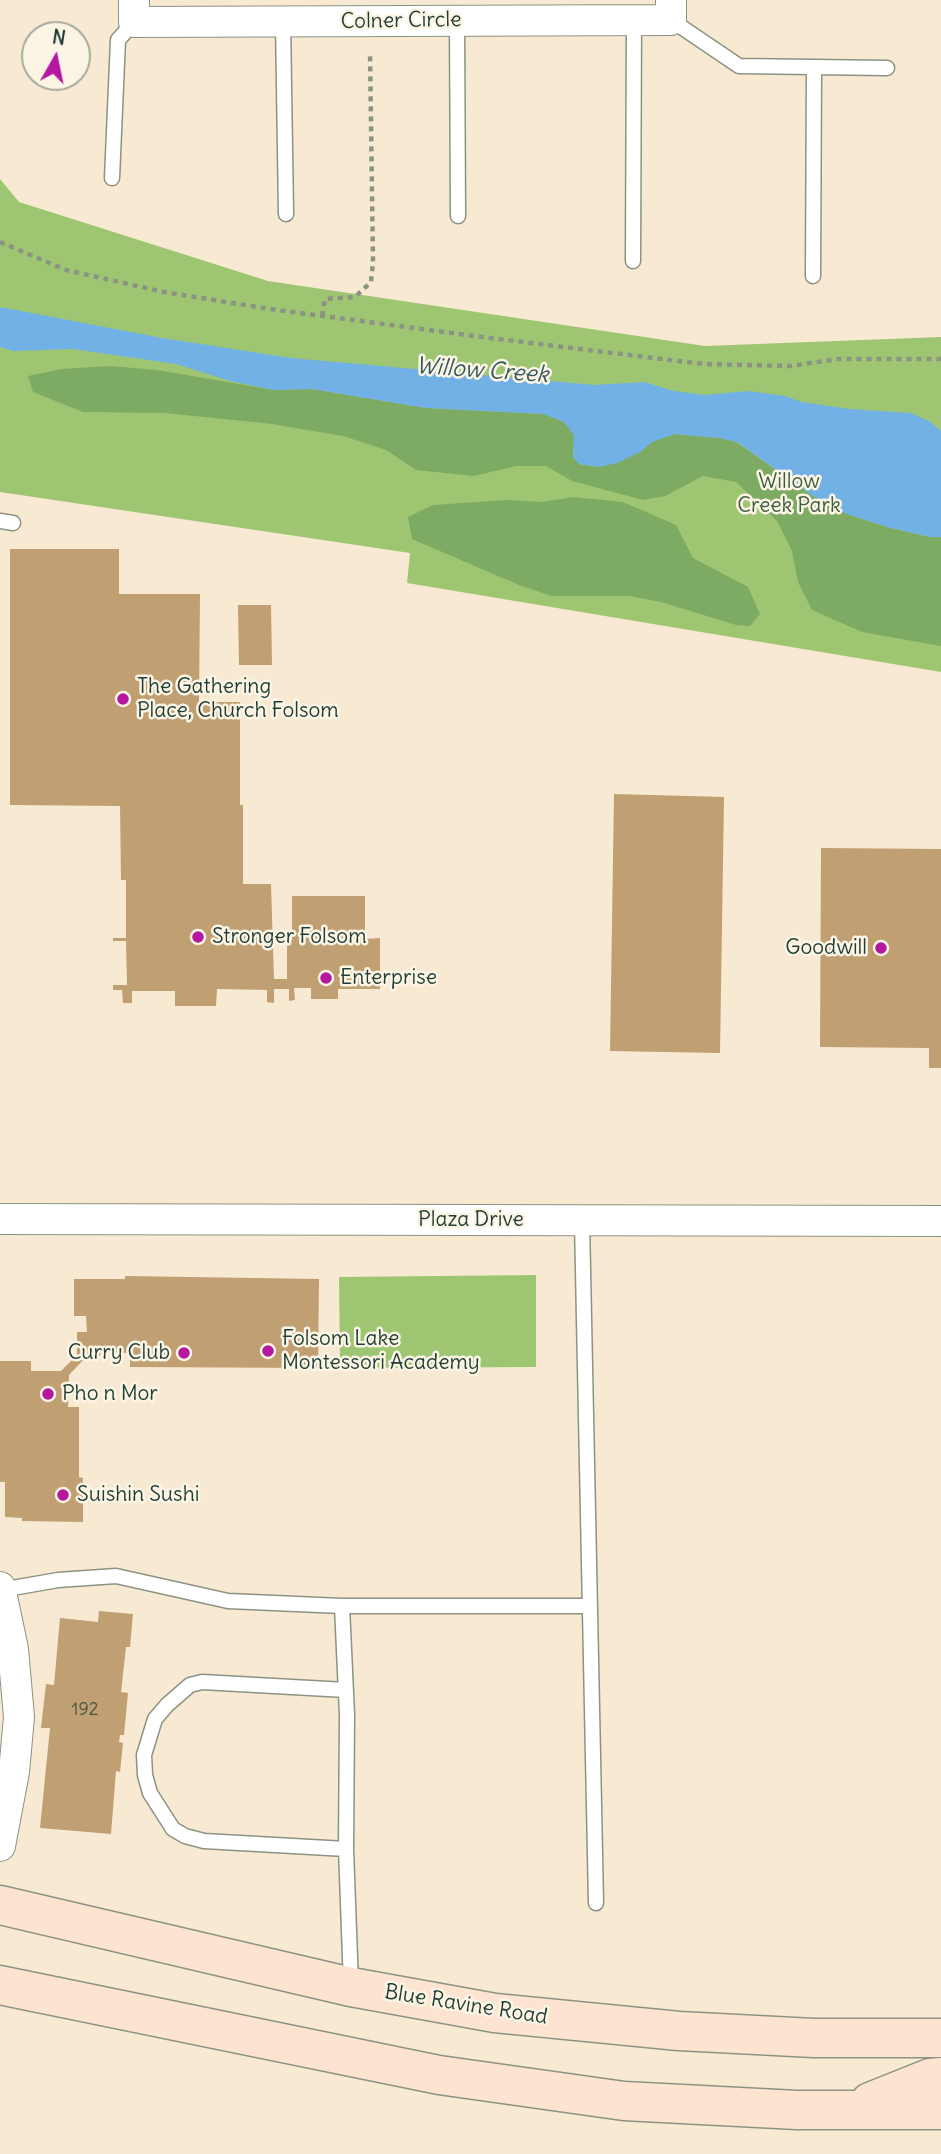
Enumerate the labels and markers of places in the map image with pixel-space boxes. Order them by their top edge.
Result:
place label: The Gathering Place, Church Folsom [137,674,339,724]
marker: The Gathering Place, Church Folsom [115,691,131,707]
place label: Stronger Folsom [212,924,367,950]
marker: Stronger Folsom [190,929,206,945]
place label: Goodwill [785,935,867,961]
marker: Goodwill [873,940,889,956]
place label: Enterprise [340,965,437,991]
marker: Enterprise [318,970,334,986]
place label: Folsom Lake Montessori Academy [282,1326,480,1376]
place label: Curry Club [68,1340,170,1366]
marker: Folsom Lake Montessori Academy [260,1343,276,1359]
marker: Curry Club [176,1345,192,1361]
place label: Pho n Mor [62,1381,158,1407]
marker: Pho n Mor [40,1386,56,1402]
place label: Suishin Sushi [77,1482,199,1508]
marker: Suishin Sushi [55,1487,71,1503]

